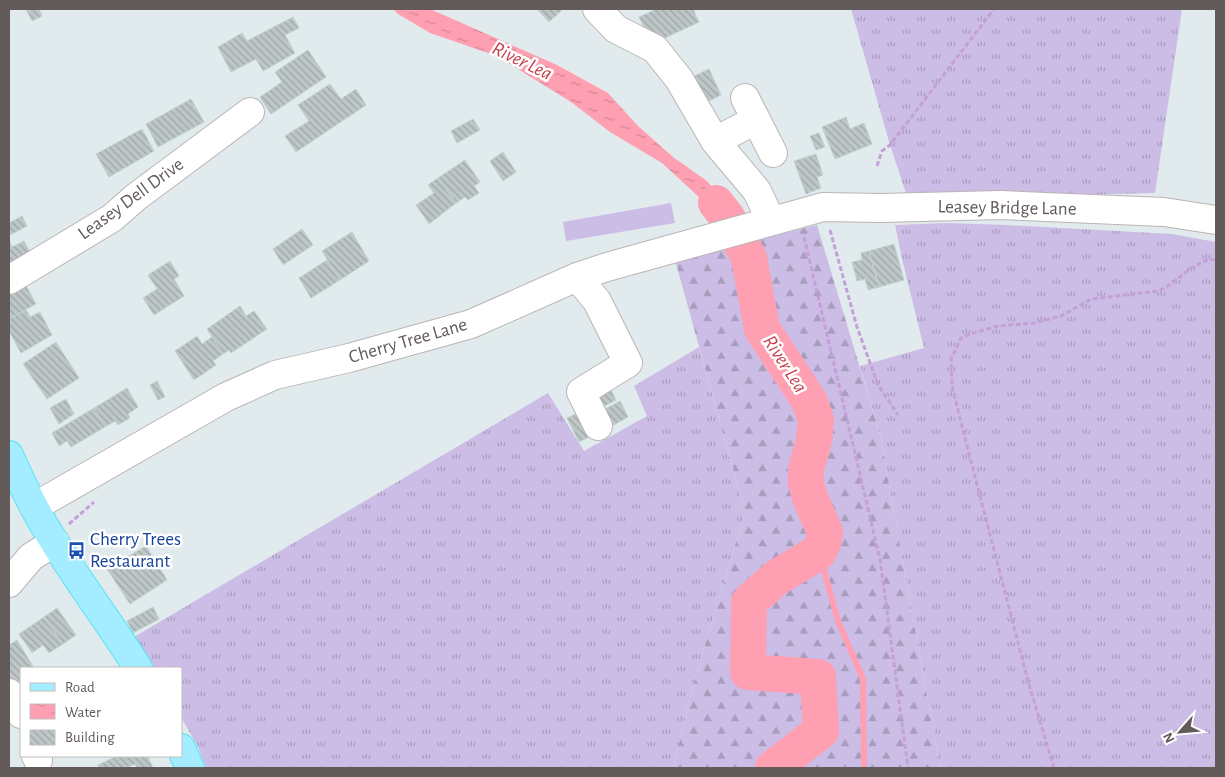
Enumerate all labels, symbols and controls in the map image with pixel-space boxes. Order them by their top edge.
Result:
water label: River Lea [489,38,555,84]
street label: Leasey Dell Drive [75,154,187,244]
street label: Leasey Bridge Lane [937,197,1077,219]
street label: Cherry Tree Lane [347,315,469,367]
water label: River Lea [759,332,811,396]
place label: Cherry Trees Restaurant [90,530,181,571]
bus stop icon: Cherry Trees Restaurant [66,540,86,560]
legend [20,667,182,757]
text: Road [65,680,95,695]
text: Water [65,705,101,720]
north arrow [1155,707,1205,757]
text: Building [65,730,115,745]
text: N [1161,730,1178,745]

